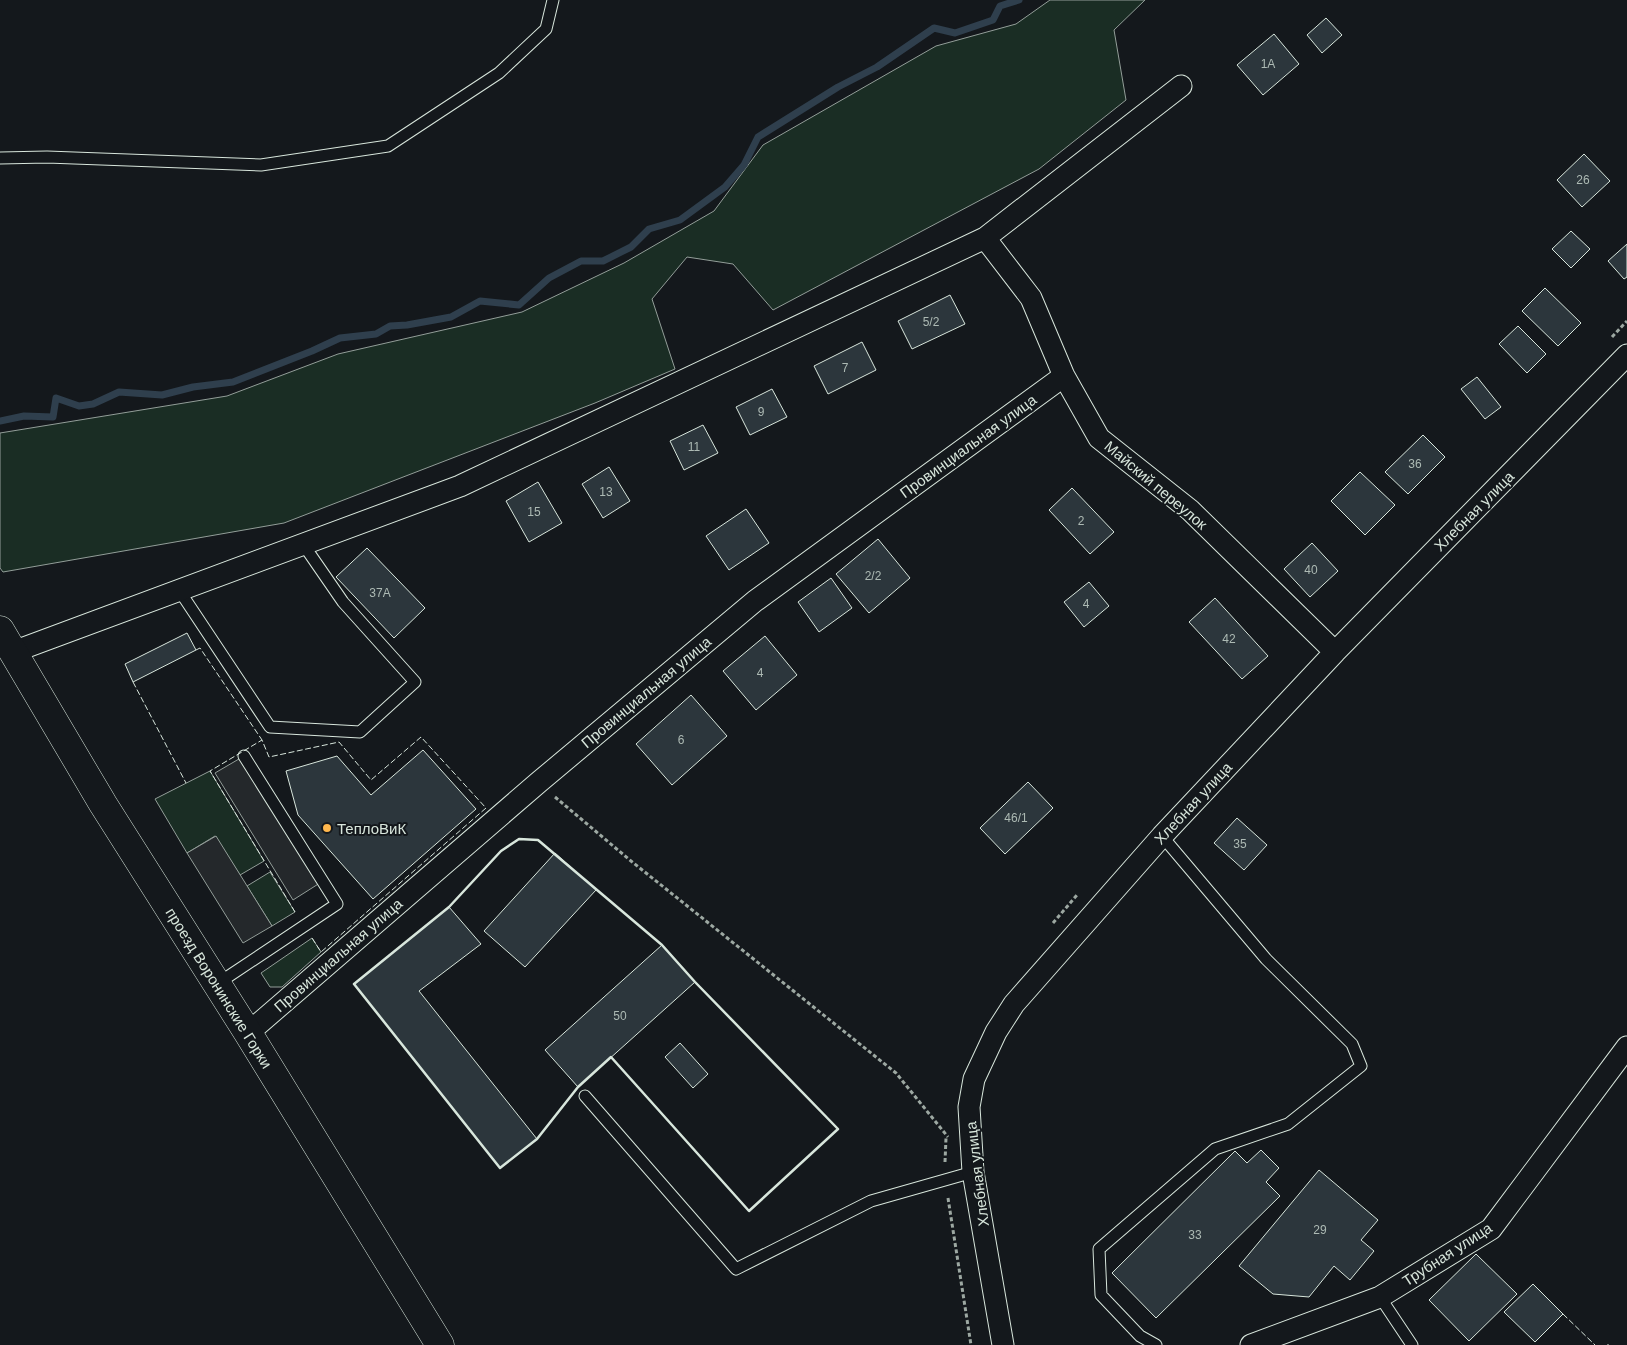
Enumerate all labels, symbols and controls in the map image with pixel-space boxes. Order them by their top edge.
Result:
house number: 1А [1261,57,1275,71]
house number: 26 [1576,173,1590,187]
house number: 5/2 [923,315,940,329]
house number: 7 [842,361,849,375]
street label: Провинциальная улица [897,391,1040,501]
house number: 9 [758,405,765,419]
street label: Майский переулок [1101,437,1211,533]
house number: 11 [688,440,701,454]
house number: 36 [1408,457,1422,471]
street label: Хлебная улица [1431,467,1518,554]
house number: 13 [599,485,613,499]
house number: 15 [527,505,541,519]
house number: 2 [1078,514,1085,528]
house number: 40 [1304,563,1318,577]
house number: 2/2 [865,569,882,583]
house number: 37А [369,586,391,600]
house number: 4 [1083,597,1090,611]
street label: Провинциальная улица [578,632,715,751]
house number: 42 [1222,632,1236,646]
house number: 4 [757,666,764,680]
house number: 6 [678,733,685,747]
street label: Хлебная улица [1151,758,1236,847]
house number: 46/1 [1004,811,1028,825]
place label: ТеплоВиК [337,820,406,837]
marker: ТеплоВиК [321,822,333,834]
house number: 35 [1233,837,1247,851]
street label: Провинциальная улица [270,894,406,1015]
street label: проезд Воронинские Горки [163,905,275,1071]
house number: 50 [613,1009,627,1023]
street label: Хлебная улица [962,1120,992,1227]
street label: Трубная улица [1399,1218,1495,1289]
house number: 29 [1313,1223,1327,1237]
house number: 33 [1188,1228,1202,1242]

